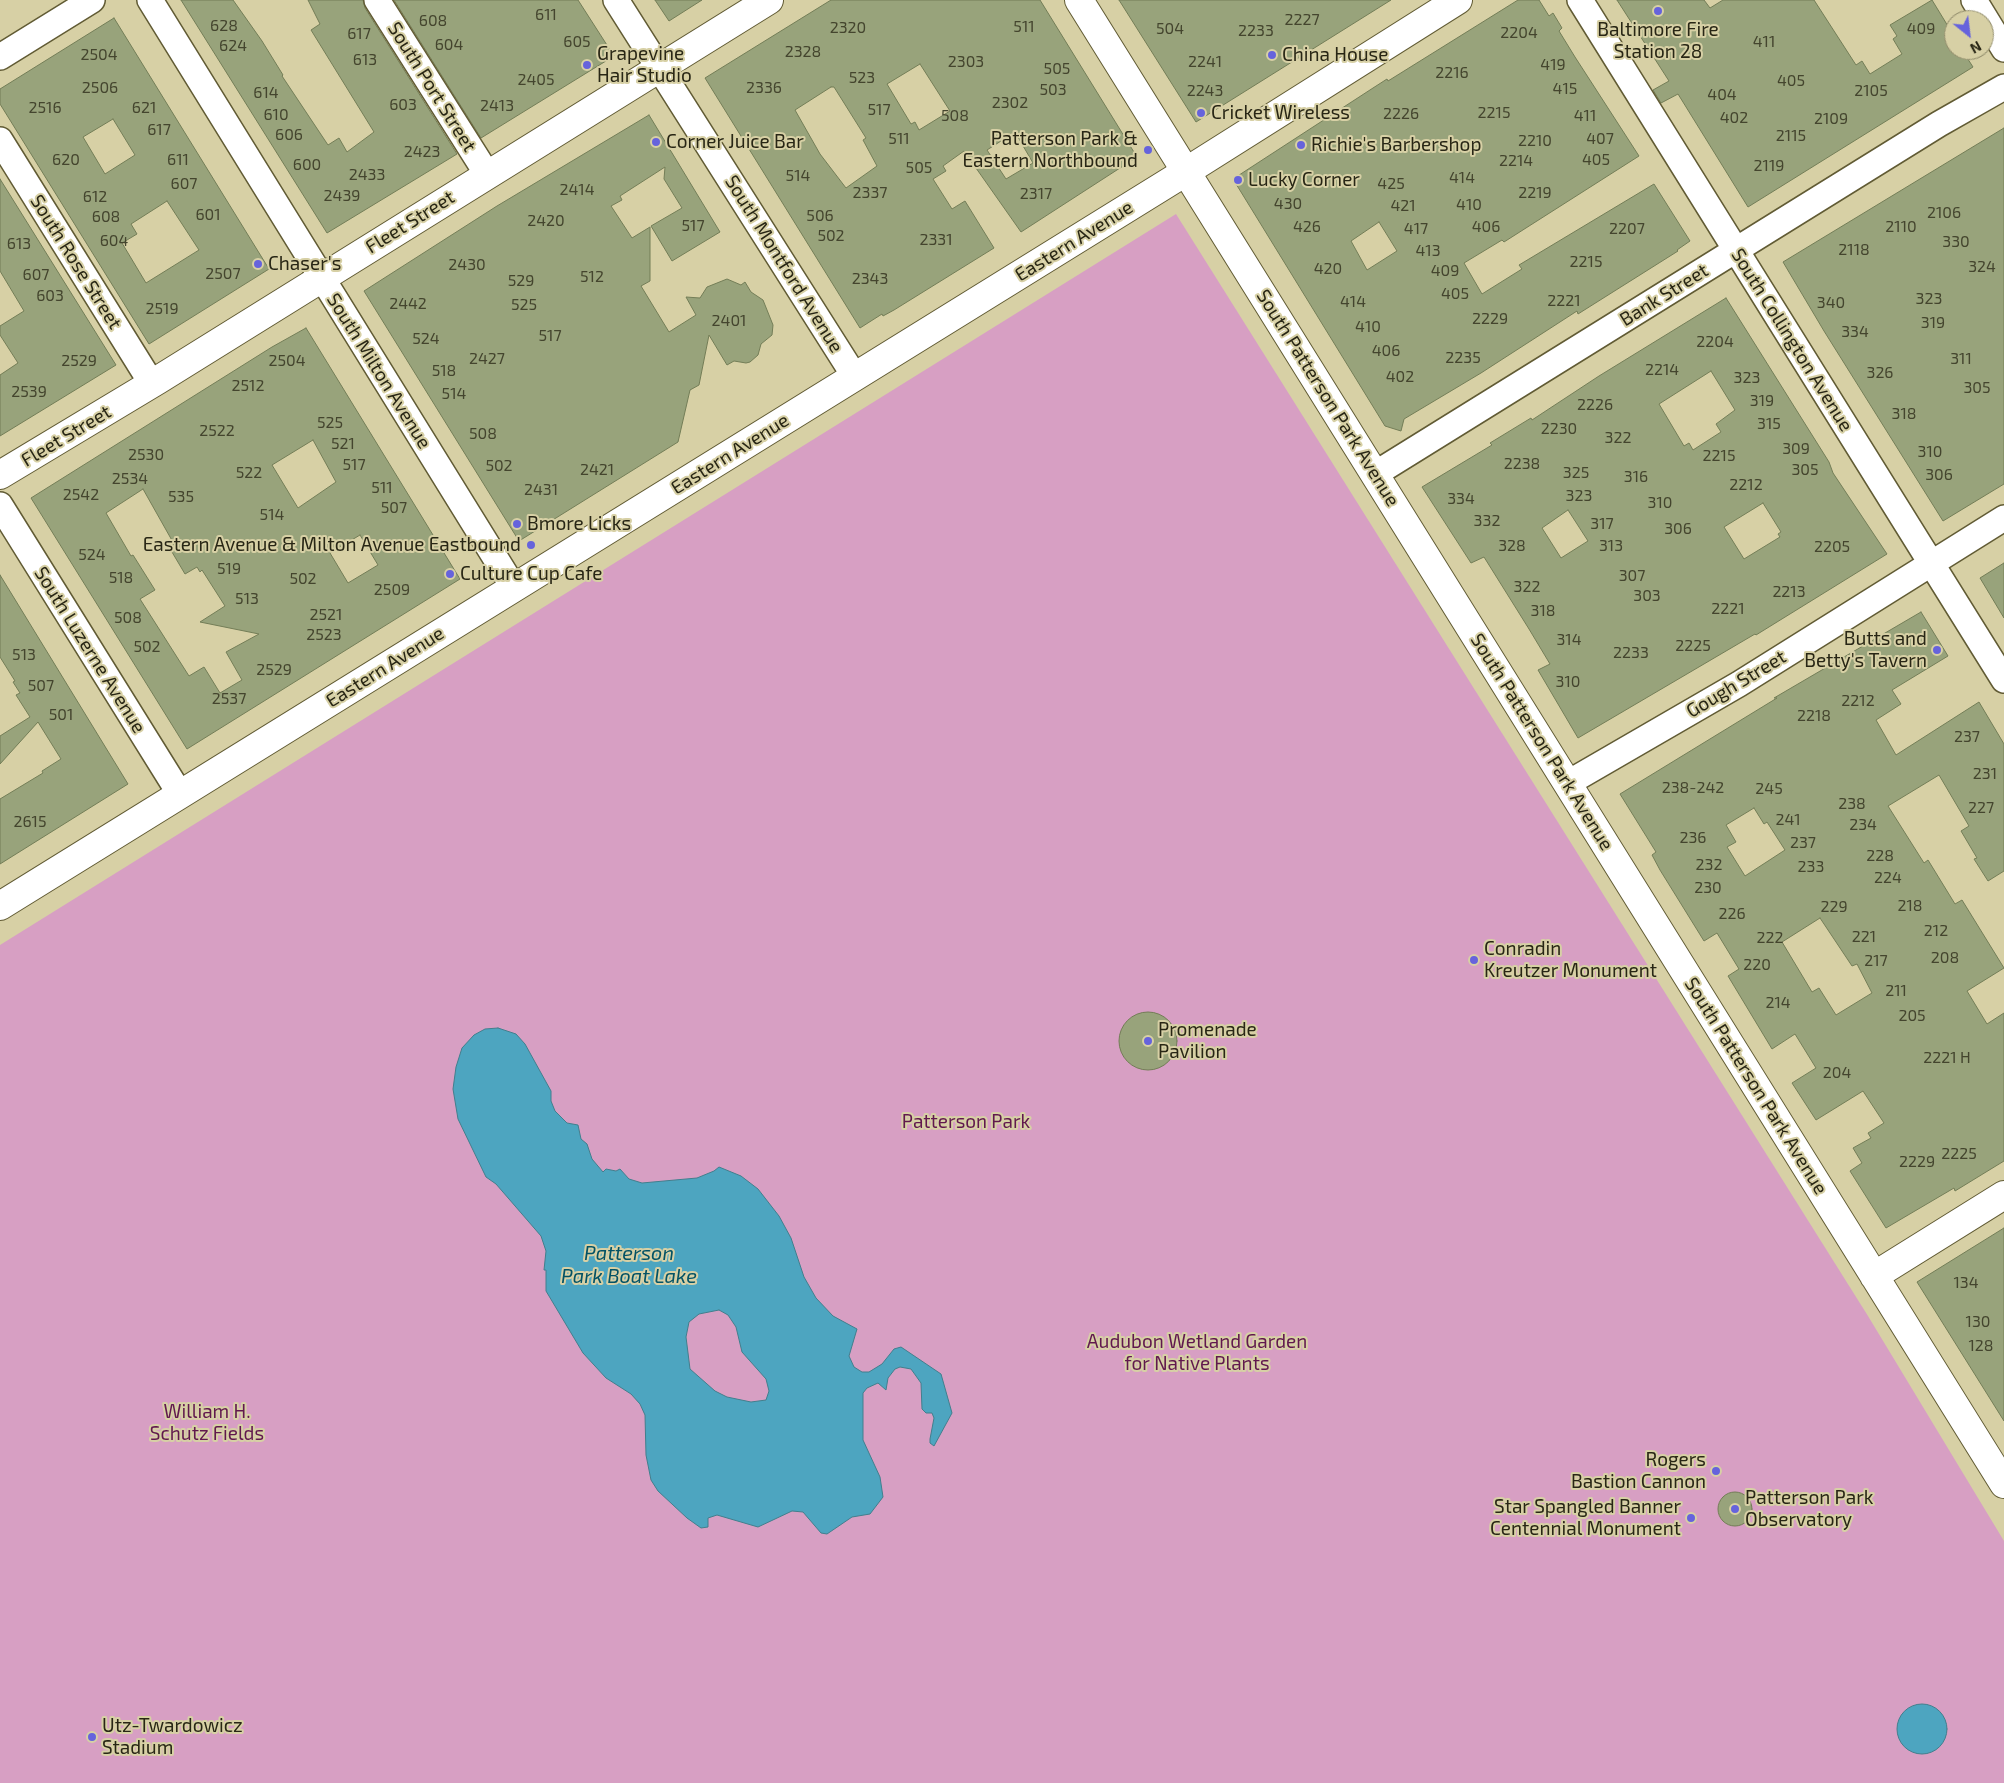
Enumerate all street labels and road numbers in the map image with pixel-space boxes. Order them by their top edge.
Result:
street label: South Port Street [383,18,481,156]
street label: South Montford Avenue [720,171,848,357]
street label: Fleet Street [361,186,459,258]
street label: South Rose Street [25,191,127,333]
street label: Eastern Avenue [1011,196,1137,286]
street label: South Collington Avenue [1726,244,1858,436]
street label: Bank Street [1616,259,1712,331]
street label: South Patterson Park Avenue [1252,285,1404,511]
street label: South Milton Avenue [322,289,436,453]
street label: Fleet Street [17,400,115,472]
street label: Eastern Avenue [667,409,793,499]
street label: South Luzerne Avenue [29,563,151,737]
street label: Eastern Avenue [322,622,448,712]
street label: South Patterson Park Avenue [1466,629,1618,855]
street label: Gough Street [1682,645,1790,723]
street label: South Patterson Park Avenue [1680,973,1832,1199]

